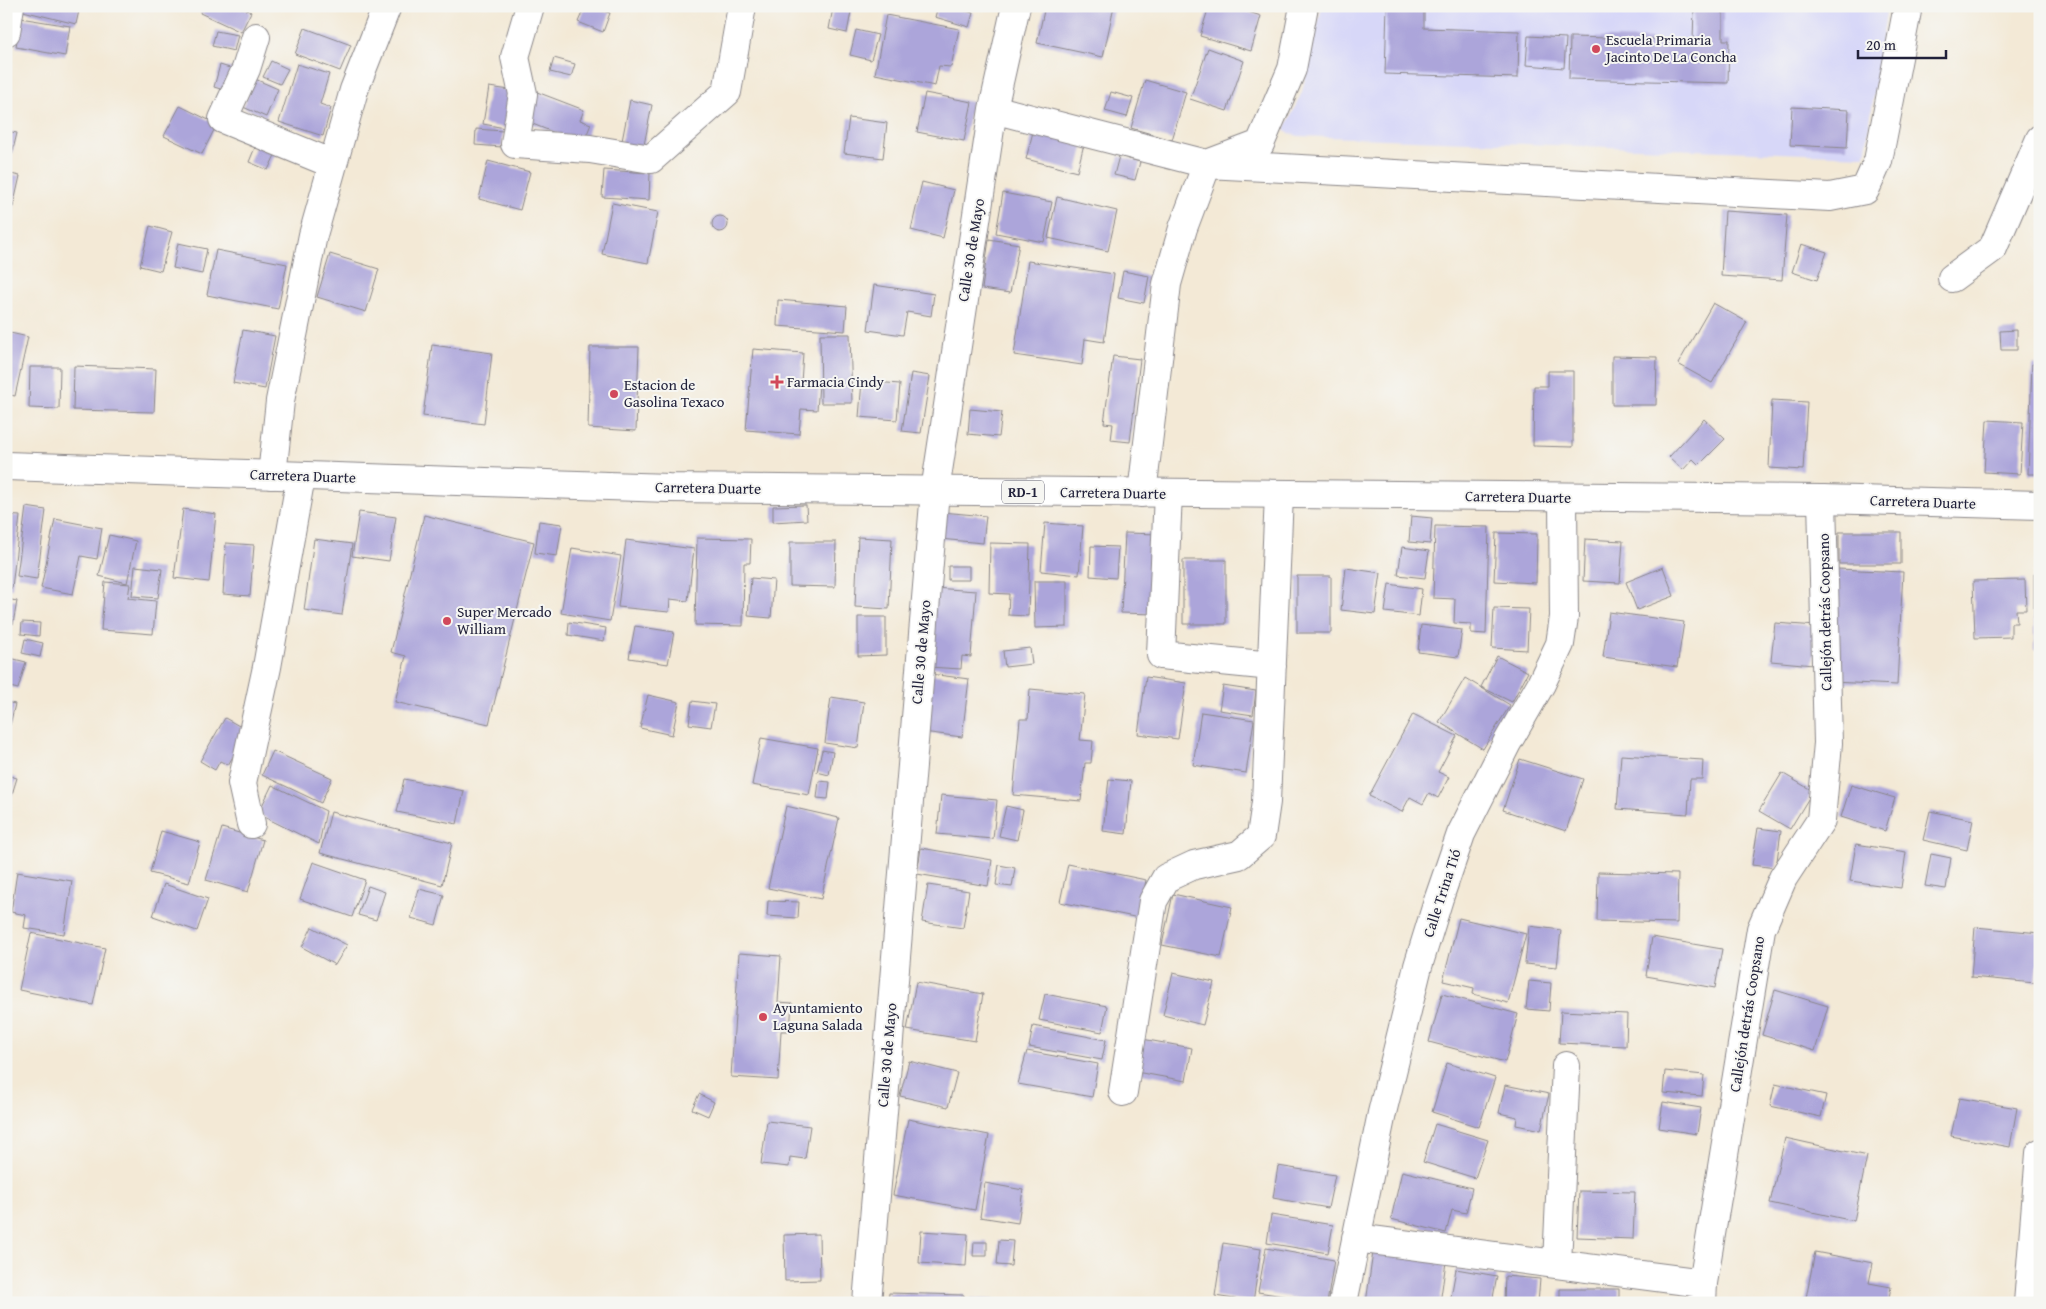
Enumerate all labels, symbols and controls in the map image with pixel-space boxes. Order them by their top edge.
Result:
scale bar [1858,28,1946,60]
place label: Escuela Primaria Jacinto De La Concha [1604,29,1737,67]
text: 20 m [1866,34,1897,55]
marker: Escuela Primaria Jacinto De La Concha [1590,43,1602,55]
street label: Calle 30 de Mayo [952,196,989,303]
place label: Farmacia Cindy [787,371,884,392]
place label: Estacion de Gasolina Texaco [624,374,725,412]
marker: Farmacia Cindy [771,376,783,388]
marker: Estacion de Gasolina Texaco [608,388,620,400]
street label: Carretera Duarte [250,463,356,488]
street label: Carretera Duarte [655,476,761,499]
road number: RD-1 [1002,481,1044,504]
street label: Carretera Duarte [1060,481,1166,504]
street label: Carretera Duarte [1465,485,1571,508]
street label: Carretera Duarte [1870,489,1976,514]
street label: Callejón detrás Coopsano [1813,533,1836,691]
street label: Calle 30 de Mayo [905,599,936,705]
place label: Super Mercado William [457,601,552,639]
marker: Super Mercado William [441,615,453,627]
street label: Calle Trina Tió [1417,846,1466,940]
street label: Callejón detrás Coopsano [1724,934,1769,1093]
place label: Ayuntamiento Laguna Salada [773,997,863,1035]
street label: Calle 30 de Mayo [871,1002,902,1108]
marker: Ayuntamiento Laguna Salada [757,1011,769,1023]

